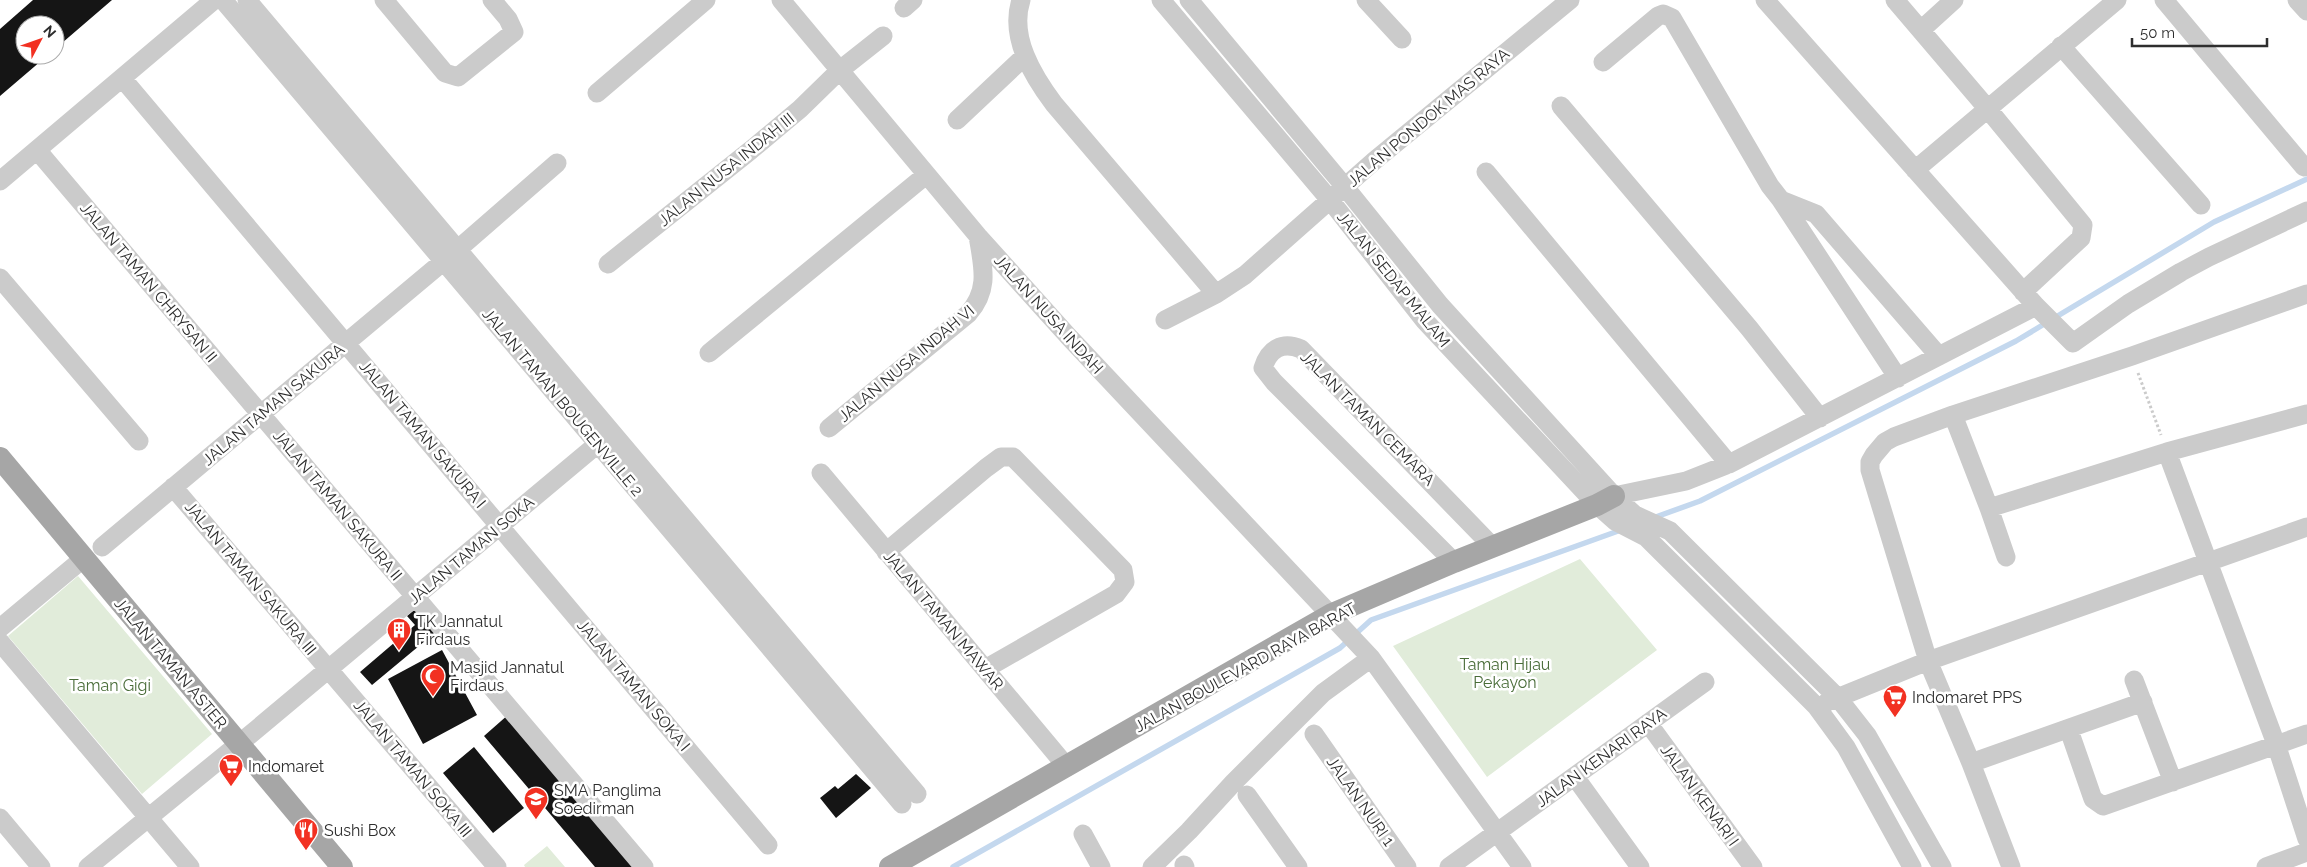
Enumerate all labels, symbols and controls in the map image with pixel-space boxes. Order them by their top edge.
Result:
north arrow [15,15,65,65]
scale bar [2132,15,2267,47]
text: N [40,22,59,41]
text: 50 m [2140,24,2175,42]
street label: JALAN PONDOK MAS RAYA [1344,44,1513,191]
street label: JALAN NUSA INDAH III [655,109,798,230]
street label: JALAN TAMAN CHRYSAN II [76,199,221,366]
street label: JALAN SEDAP MALAM [1333,208,1454,351]
street label: JALAN NUSA INDAH [990,251,1107,378]
street label: JALAN NUSA INDAH VI [835,301,978,426]
street label: JALAN TAMAN BOUGENVILLE 2 [479,305,647,500]
street label: JALAN TAMAN SAKURA [199,339,348,469]
street label: JALAN TAMAN CEMARA [1297,347,1439,490]
street label: JALAN TAMAN SAKURA I [355,357,490,512]
street label: JALAN TAMAN SAKURA II [269,426,406,584]
street label: JALAN TAMAN SOKA [405,492,538,608]
street label: JALAN TAMAN SAKURA III [181,498,320,659]
street label: JALAN TAMAN MAWAR [880,547,1007,694]
street label: JALAN TAMAN ASTER [110,594,231,733]
street label: JALAN BOULEVARD RAYA BARAT [1131,598,1359,736]
place label: TK Jannatul Firdaus [416,612,503,649]
street label: JALAN TAMAN SOKA I [573,616,694,755]
building icon: TK Jannatul Firdaus [386,617,412,651]
park label: Taman Hijau Pekayon [1460,655,1550,692]
place label: Masjid Jannatul Firdaus [450,658,565,695]
mosque icon: Masjid Jannatul Firdaus [420,663,446,697]
park label: Taman Gigi [69,676,151,695]
supermarket icon: Indomaret PPS [1882,684,1908,718]
place label: Indomaret PPS [1912,688,2022,707]
street label: JALAN TAMAN SOKA III [350,696,476,841]
street label: JALAN KENARI RAYA [1532,704,1670,811]
street label: JALAN KENARI I [1656,741,1743,850]
supermarket icon: Indomaret [218,753,244,787]
street label: JALAN NURI 1 [1323,753,1398,850]
place label: Indomaret [248,757,325,776]
place label: SMA Panglima Soedirman [554,781,661,818]
school or university icon: SMA Panglima Soedirman [523,786,549,820]
restaurant icon: Sushi Box [293,817,319,851]
place label: Sushi Box [324,821,396,840]

